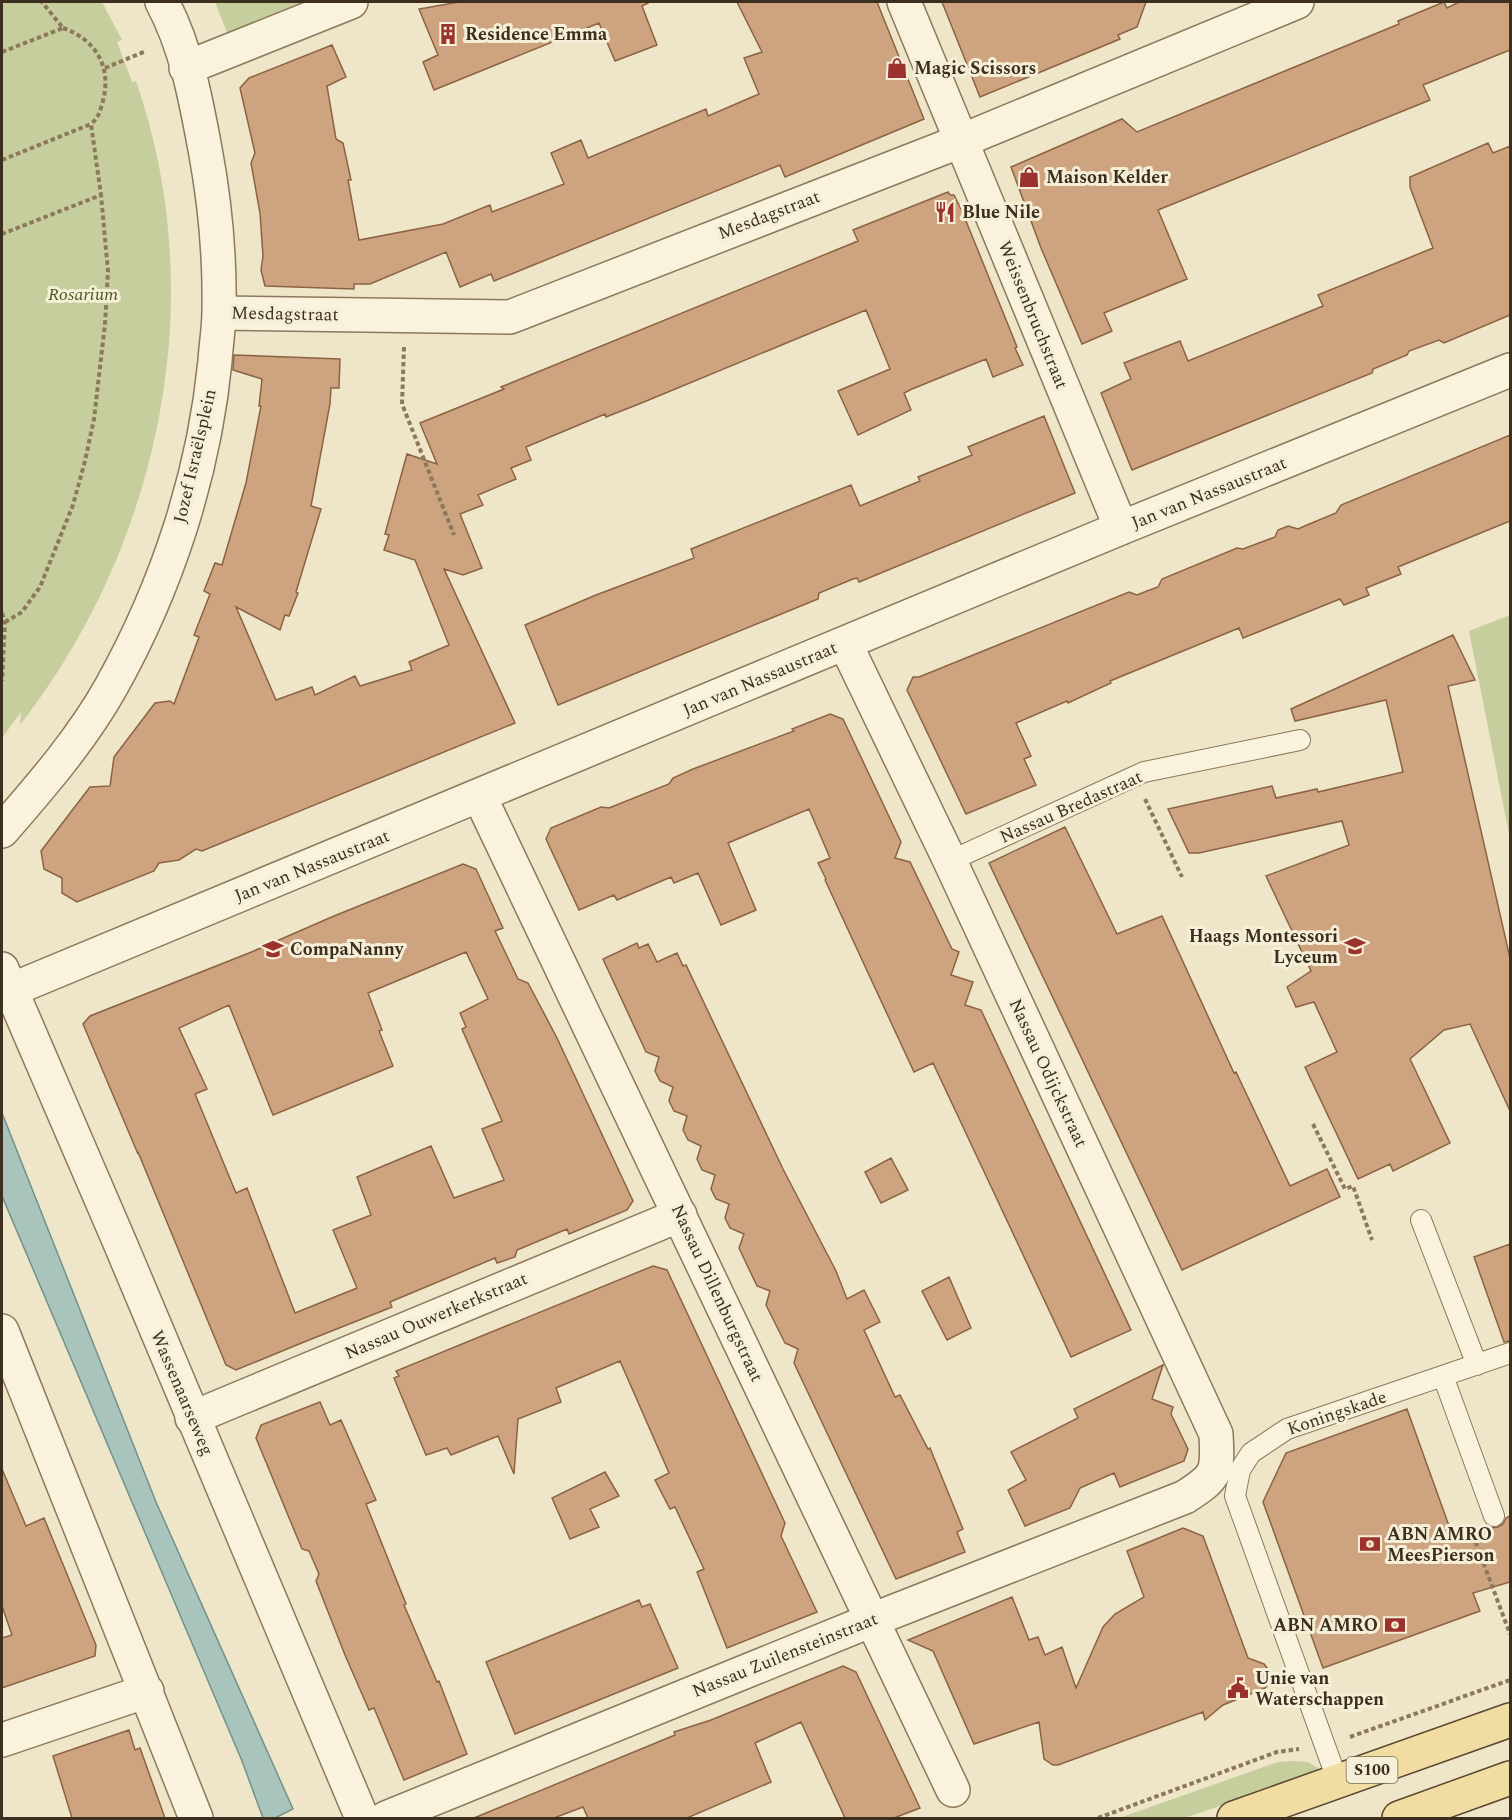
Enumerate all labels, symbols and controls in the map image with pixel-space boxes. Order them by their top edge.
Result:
place label: Residence Emma [465,21,608,48]
building icon: Residence Emma [436,22,460,46]
place label: Magic Scissors [914,55,1036,82]
shop icon: Magic Scissors [885,56,909,80]
place label: Maison Kelder [1046,164,1168,191]
shop icon: Maison Kelder [1017,165,1041,189]
street label: Mesdagstraat [714,183,824,247]
place label: Blue Nile [962,199,1040,226]
restaurant icon: Blue Nile [933,200,957,224]
street label: Weissenbruchstraat [991,237,1075,393]
park label: Rosarium [48,281,118,308]
street label: Mesdagstraat [231,300,339,328]
street label: Jozef Israëlsplein [166,386,224,526]
street label: Jan van Nassaustraat [1127,450,1291,536]
street label: Jan van Nassaustraat [679,634,841,724]
street label: Nassau Bredastraat [995,763,1147,851]
street label: Jan van Nassaustraat [230,823,394,909]
place label: Haags Montessori Lyceum [1189,923,1338,971]
school or university icon: Haags Montessori Lyceum [1343,934,1367,958]
place label: CompaNanny [290,936,405,963]
school or university icon: CompaNanny [261,937,285,961]
street label: Nassau Odijckstraat [1002,994,1094,1152]
street label: Nassau Dillenburgstraat [664,1200,770,1386]
street label: Nassau Ouwerkerkstraat [340,1265,532,1367]
street label: Wassenaarseweg [143,1326,221,1460]
street label: Koningskade [1284,1383,1390,1443]
place label: ABN AMRO MeesPierson [1387,1521,1495,1569]
bank icon: ABN AMRO MeesPierson [1358,1532,1382,1556]
street label: Nassau Zuilensteinstraat [688,1605,882,1705]
place label: ABN AMRO [1273,1612,1378,1639]
bank icon: ABN AMRO [1383,1613,1407,1637]
place label: Unie van Waterschappen [1255,1665,1384,1713]
public building icon: Unie van Waterschappen [1226,1676,1250,1700]
road number: S100 [1346,1757,1398,1783]

